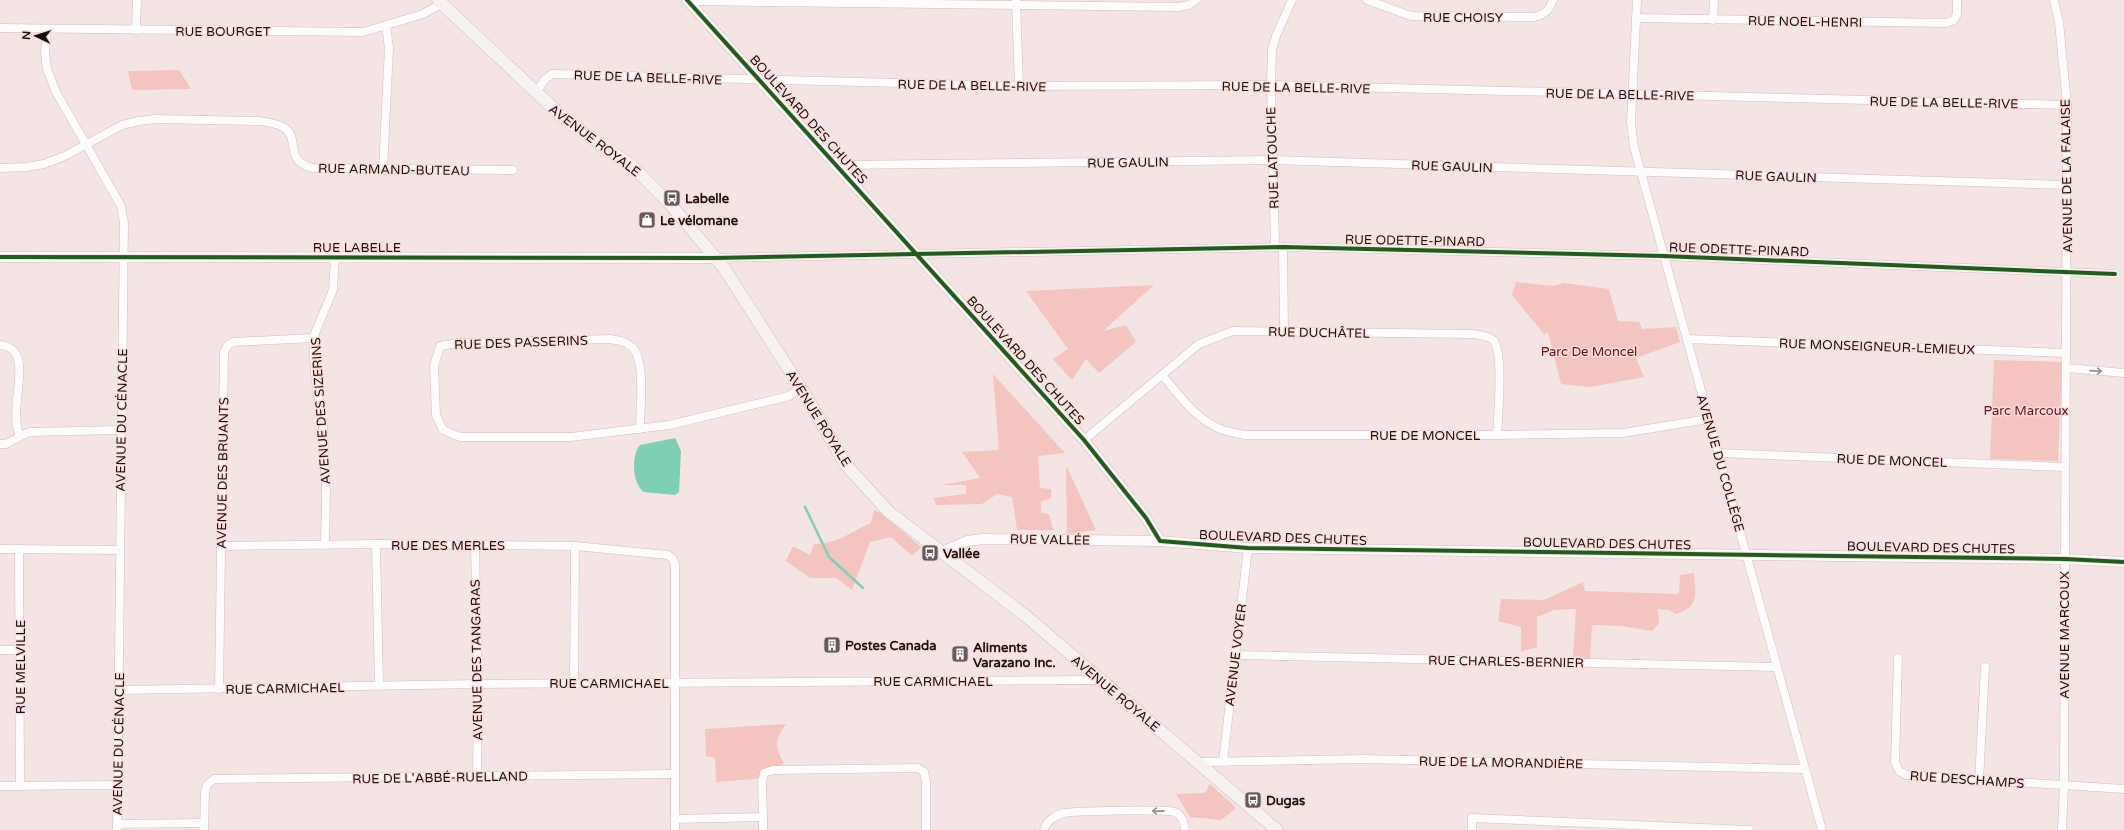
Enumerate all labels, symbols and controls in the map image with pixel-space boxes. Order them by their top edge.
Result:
street label: RUE CHOISY [1423,10,1503,26]
street label: RUE NOEL-HENRI [1748,13,1862,31]
north arrow [16,16,56,56]
street label: RUE BOURGET [175,24,271,40]
text: N [20,30,33,40]
street label: BOULEVARD DES CHUTES [746,52,870,187]
street label: RUE DE LA BELLE-RIVE [573,67,723,89]
street label: RUE DE LA BELLE-RIVE [898,77,1046,95]
street label: RUE DE LA BELLE-RIVE [1222,79,1370,97]
street label: RUE DE LA BELLE-RIVE [1546,86,1694,104]
street label: RUE DE LA BELLE-RIVE [1870,94,2018,112]
street label: AVENUE DE LA FALAISE [2058,99,2076,253]
street label: AVENUE ROYALE [545,101,643,181]
street label: RUE LATOUCHE [1263,107,1283,209]
street label: RUE GAULIN [1087,154,1169,172]
street label: RUE GAULIN [1411,158,1493,176]
street label: RUE ARMAND-BUTEAU [318,161,470,179]
street label: RUE GAULIN [1735,168,1817,186]
bus stop icon: Labelle [662,188,682,208]
place label: Labelle [685,191,730,207]
shop icon: Le vélomane [637,210,657,230]
place label: Le vélomane [660,213,739,229]
street label: RUE ODETTE-PINARD [1345,232,1486,250]
street label: RUE LABELLE [313,240,401,256]
street label: RUE ODETTE-PINARD [1669,240,1810,260]
street label: BOULEVARD DES CHUTES [963,293,1087,428]
street label: RUE DUCHÂTEL [1268,324,1371,342]
street label: RUE DES PASSERINS [454,333,588,353]
street label: RUE MONSEIGNEUR-LEMIEUX [1779,336,1976,358]
street label: AVENUE DES SIZERINS [308,337,334,485]
park label: Parc De Moncel [1541,344,1637,360]
street label: AVENUE DU CÉNACLE [113,348,131,492]
street label: AVENUE ROYALE [782,367,854,470]
one-way arrow [2089,367,2102,374]
street label: AVENUE DU COLLÈGE [1693,393,1747,534]
street label: AVENUE DES BRUANTS [214,397,232,549]
park label: Parc Marcoux [1983,403,2069,419]
street label: RUE DE MONCEL [1370,428,1481,444]
street label: RUE DE MONCEL [1836,451,1948,471]
street label: BOULEVARD DES CHUTES [1199,527,1367,549]
street label: RUE VALLÉE [1010,531,1090,549]
street label: BOULEVARD DES CHUTES [1523,535,1691,553]
street label: RUE DES MERLES [391,538,505,554]
street label: BOULEVARD DES CHUTES [1847,539,2015,557]
bus stop icon: Vallée [920,543,940,563]
place label: Vallée [943,546,980,562]
street label: AVENUE MARCOUX [2057,571,2073,699]
street label: AVENUE DES TANGARAS [468,579,486,741]
street label: AVENUE VOYER [1222,603,1250,707]
street label: RUE MELVILLE [13,620,29,714]
building icon: Postes Canada [822,635,842,655]
place label: Postes Canada [845,638,937,654]
place label: Aliments Varazano Inc. [973,640,1056,671]
building icon: Aliments Varazano Inc. [950,644,970,664]
street label: AVENUE ROYALE [1068,652,1163,736]
street label: RUE CHARLES-BERNIER [1428,653,1584,671]
street label: AVENUE DU CÉNACLE [110,672,128,816]
street label: RUE CARMICHAEL [873,674,993,690]
street label: RUE CARMICHAEL [549,676,669,692]
street label: RUE CARMICHAEL [225,680,345,698]
street label: RUE DE LA MORANDIÈRE [1419,754,1583,772]
street label: RUE DE L'ABBÉ-RUELLAND [352,768,528,788]
street label: RUE DESCHAMPS [1909,768,2025,792]
bus stop icon: Dugas [1243,790,1263,810]
place label: Dugas [1266,793,1305,809]
one-way arrow [1152,807,1165,815]

